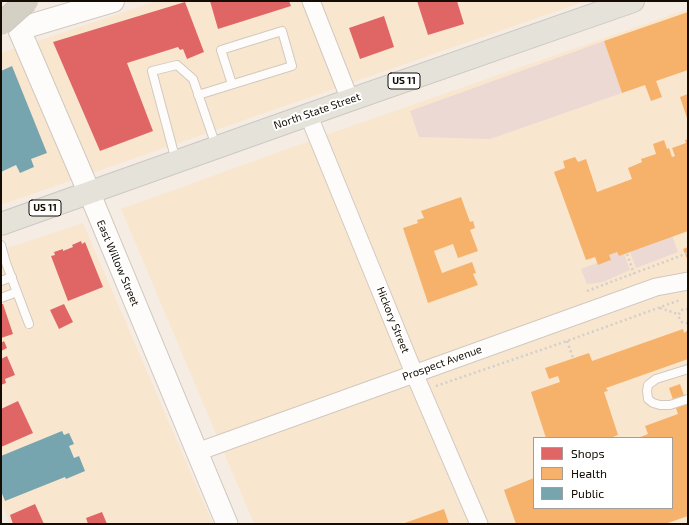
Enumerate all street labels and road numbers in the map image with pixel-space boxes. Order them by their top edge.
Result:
road number: US 11 [388,73,420,89]
street label: North State Street [272,90,362,132]
road number: US 11 [29,200,61,216]
street label: East Willow Street [94,218,142,308]
street label: Hickory Street [374,285,412,355]
street label: Prospect Avenue [400,342,484,384]

